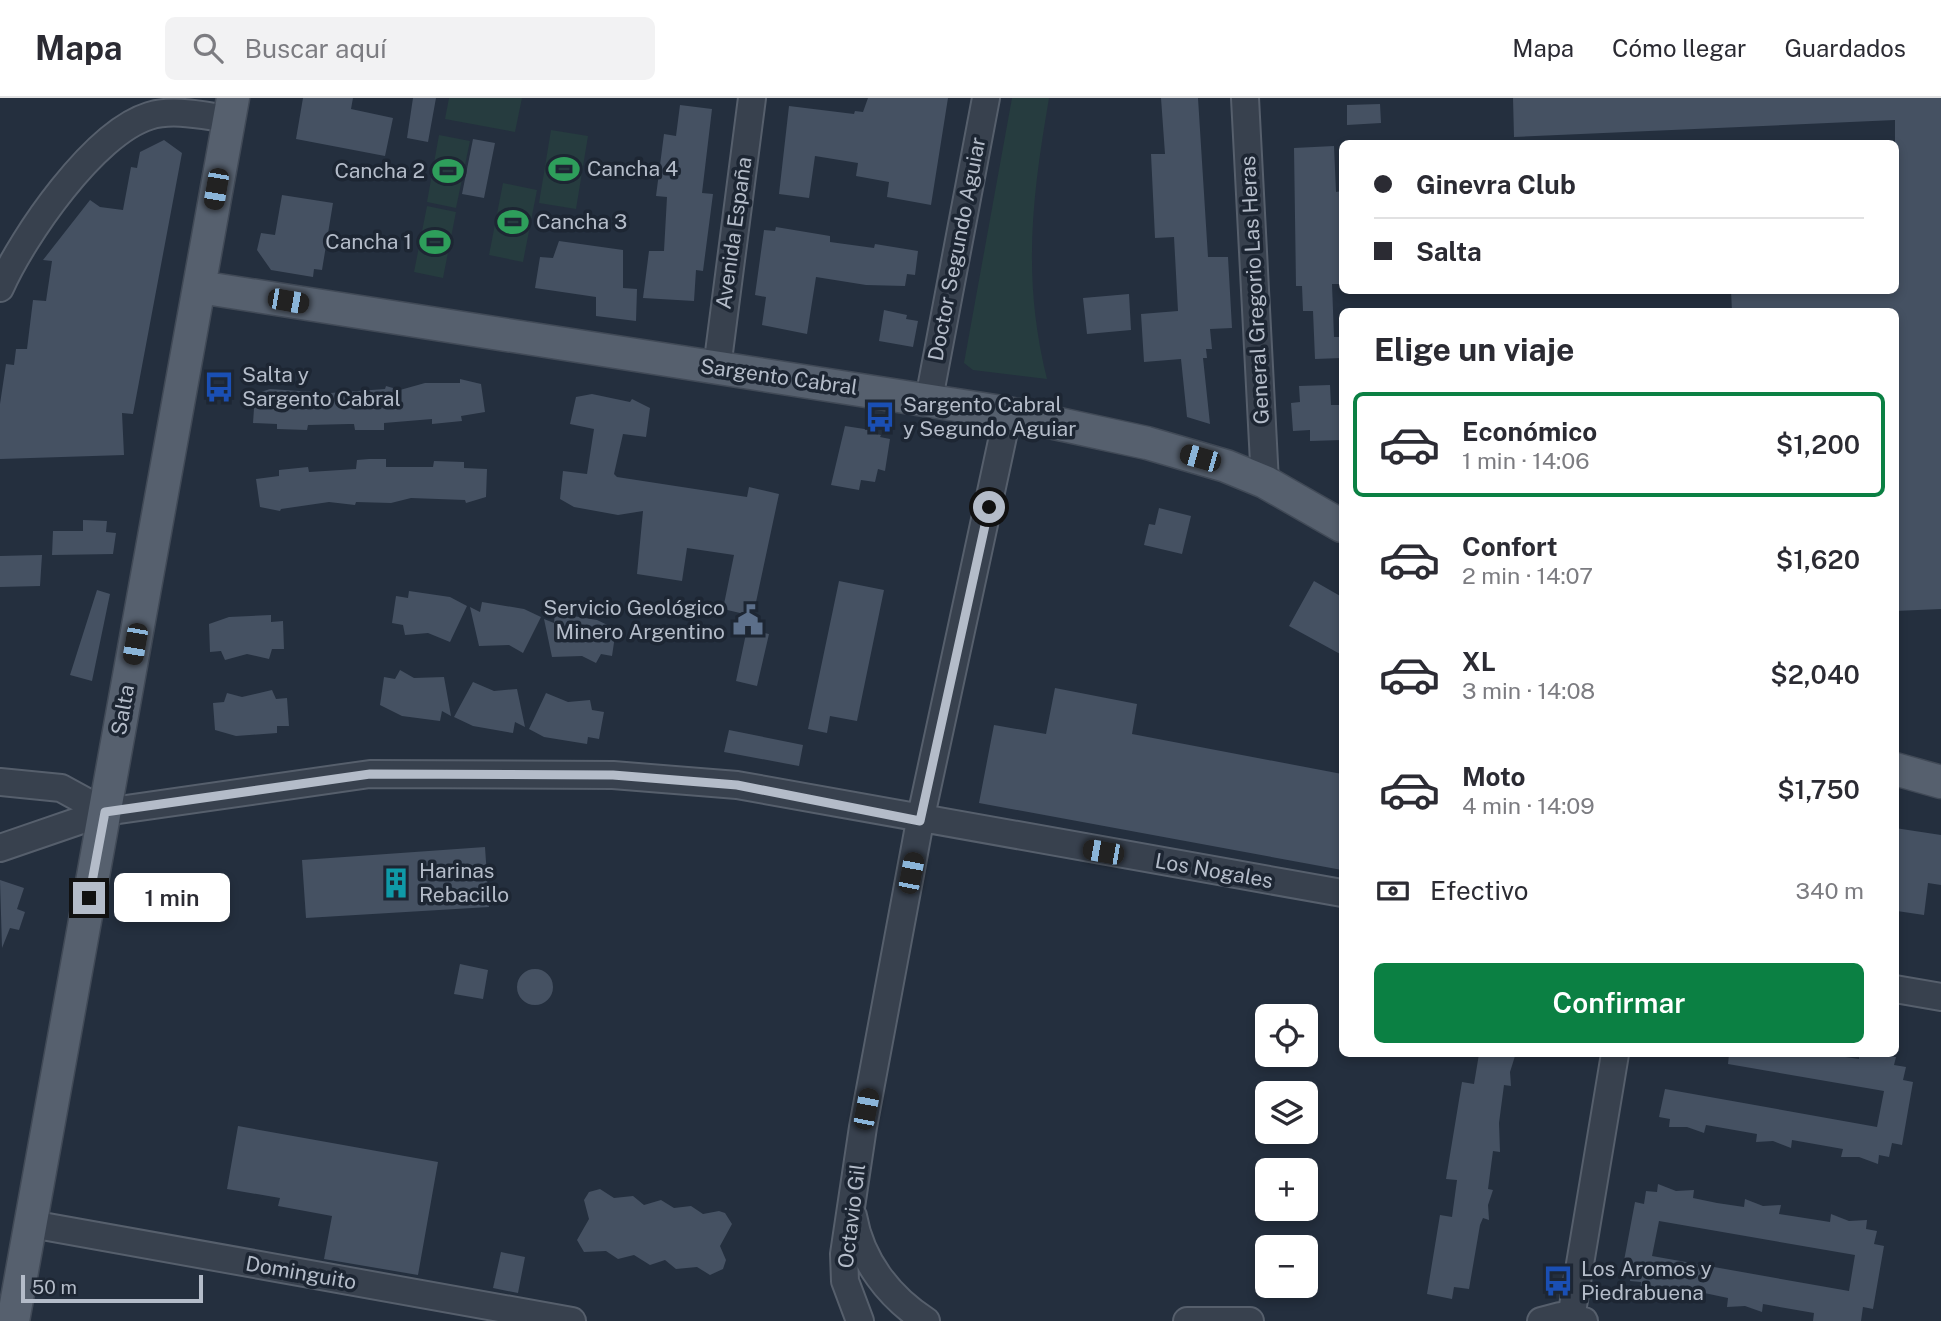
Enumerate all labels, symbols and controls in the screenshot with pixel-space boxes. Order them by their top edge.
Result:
search box [165,17,655,80]
text: Mapa [35,29,123,67]
icon: search [189,29,227,67]
text: Buscar aquí [245,33,386,64]
text: Mapa [1512,34,1574,62]
text: Cómo llegar [1612,34,1746,62]
text: Guardados [1784,34,1906,62]
street label: Doctor Segundo Aguiar [923,135,990,363]
sports icon: Cancha 4 [547,152,581,186]
sports icon: Cancha 2 [431,154,465,188]
street label: Avenida España [710,155,757,311]
street label: General Gregorio Las Heras [1235,155,1274,425]
place label: Cancha 4 [587,156,678,181]
place label: Cancha 2 [334,158,425,183]
car [203,166,230,212]
text: Ginevra Club [1416,169,1576,200]
sports icon: Cancha 3 [496,205,530,239]
place label: Cancha 3 [536,209,627,234]
sports icon: Cancha 1 [418,225,452,259]
place label: Cancha 1 [325,229,412,254]
text: Salta [1416,236,1482,267]
car [266,287,311,315]
text: Elige un viaje [1374,331,1574,368]
street label: Sargento Cabral [699,353,859,400]
place label: Salta y Sargento Cabral [242,362,401,411]
bus stop icon: Salta y Sargento Cabral [202,370,236,404]
place label: Sargento Cabral y Segundo Aguiar [903,392,1076,441]
bus stop icon: Sargento Cabral y Segundo Aguiar [863,400,897,434]
icon: car [1378,413,1441,476]
text: Económico [1462,416,1597,447]
text: $1,200 [1776,429,1860,460]
car [1177,442,1224,474]
text: 1 min · 14:06 [1462,447,1590,474]
route start [973,491,1005,523]
icon: car [1378,528,1441,591]
text: Confort [1462,531,1558,562]
text: $1,620 [1776,544,1860,575]
text: 2 min · 14:07 [1462,562,1593,589]
place label: Servicio Geológico Minero Argentino [543,595,725,644]
public building icon: Servicio Geológico Minero Argentino [731,603,765,637]
car [122,621,149,667]
icon: car [1378,643,1441,706]
text: XL [1462,646,1496,677]
text: $2,040 [1770,659,1860,690]
text: 3 min · 14:08 [1462,677,1595,704]
street label: Salta [106,683,139,737]
icon: car [1378,758,1441,821]
text: Moto [1462,761,1525,792]
text: $1,750 [1777,774,1860,805]
text: 4 min · 14:09 [1462,792,1595,819]
car [1081,838,1126,866]
street label: Los Nogales [1153,848,1275,893]
car [897,850,926,896]
place label: Harinas Rebacillo [419,858,509,907]
building icon: Harinas Rebacillo [379,866,413,900]
icon: cash [1374,872,1412,910]
callout: 1 min [114,874,229,922]
text: Efectivo [1430,875,1528,906]
text: 340 m [1796,877,1864,904]
route end [73,882,105,914]
text: 1 min [145,884,199,911]
button: Confirmar [1374,963,1864,1043]
map controls [1255,1004,1318,1298]
button: locate [1255,1004,1318,1067]
button: layers [1255,1081,1318,1144]
car [852,1086,881,1132]
button: + [1255,1158,1318,1221]
street label: Octavio Gil [833,1162,870,1270]
button: − [1255,1235,1318,1298]
street label: Dominguito [244,1250,358,1295]
place label: Los Aromos y Piedrabuena [1581,1256,1712,1305]
bus stop icon: Los Aromos y Piedrabuena [1541,1264,1575,1298]
scale bar [21,1272,203,1304]
text: 50 m [32,1276,77,1298]

